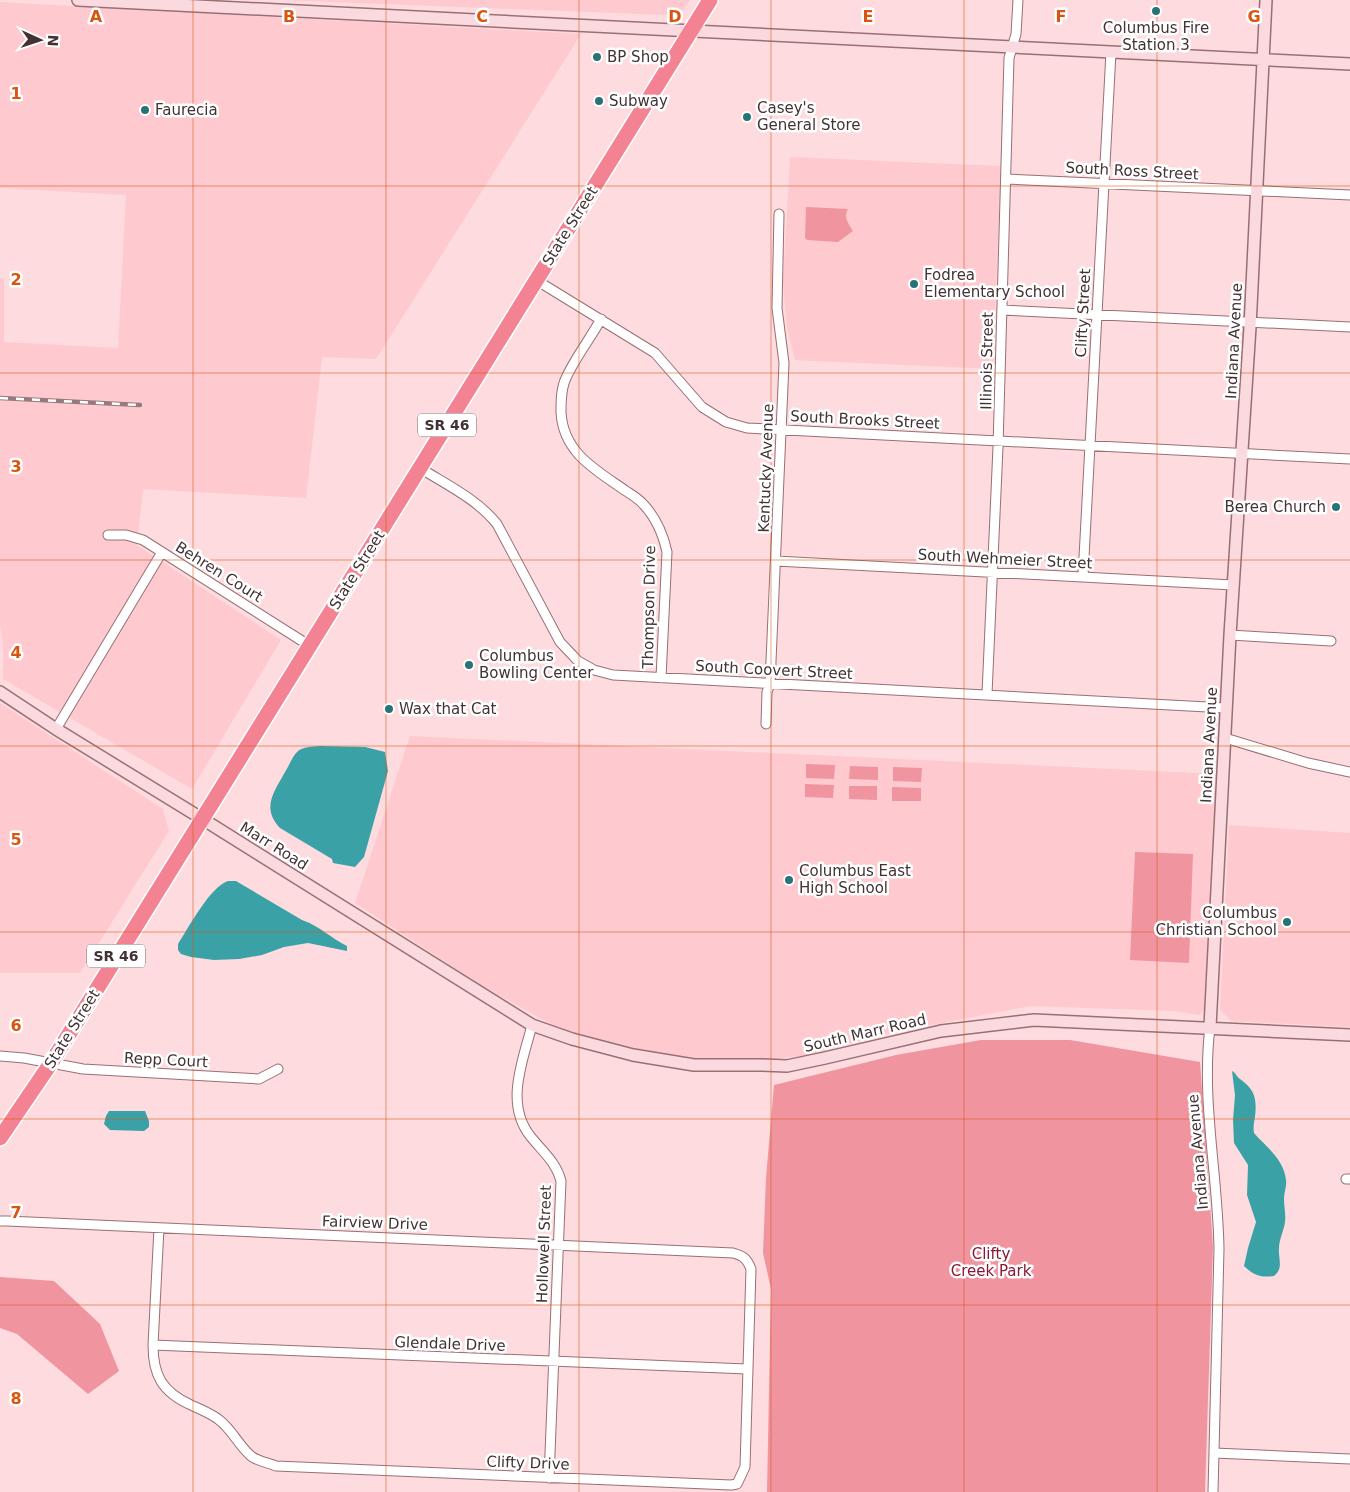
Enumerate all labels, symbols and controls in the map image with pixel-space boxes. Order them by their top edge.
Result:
marker: Columbus Fire Station 3 [1150,5,1162,17]
text: A [90,7,103,26]
text: B [283,7,295,26]
text: C [476,7,488,26]
text: D [668,7,682,26]
text: E [863,7,873,26]
text: F [1056,7,1066,26]
text: G [1247,7,1261,26]
north arrow [15,15,65,65]
place label: Columbus Fire Station 3 [1103,19,1209,54]
text: N [45,34,61,47]
place label: BP Shop [607,48,669,66]
marker: BP Shop [591,51,603,63]
text: 1 [10,84,22,103]
place label: Subway [609,92,668,110]
marker: Subway [593,95,605,107]
place label: Casey's General Store [757,99,861,134]
place label: Faurecia [155,101,218,119]
marker: Faurecia [139,104,151,116]
marker: Casey's General Store [741,111,753,123]
street label: South Ross Street [1065,159,1199,183]
street label: State Street [539,183,602,269]
place label: Fodrea Elementary School [924,266,1065,301]
street label: Clifty Street [1072,268,1094,358]
text: 2 [10,270,22,289]
marker: Fodrea Elementary School [908,278,920,290]
street label: Indiana Avenue [1222,283,1246,399]
street label: Illinois Street [977,312,997,410]
street label: Kentucky Avenue [755,403,777,533]
street label: South Brooks Street [790,407,940,433]
road number: SR 46 [418,414,476,436]
text: 3 [10,457,22,476]
place label: Berea Church [1224,498,1326,516]
marker: Berea Church [1330,501,1342,513]
street label: State Street [326,527,389,613]
street label: Behren Court [172,538,266,606]
street label: Thompson Drive [639,545,659,670]
street label: South Wehmeier Street [917,545,1093,573]
text: 4 [10,643,22,662]
place label: Columbus Bowling Center [479,647,594,682]
street label: South Coovert Street [695,657,853,683]
marker: Columbus Bowling Center [463,659,475,671]
street label: Indiana Avenue [1197,687,1221,803]
place label: Wax that Cat [399,700,497,718]
marker: Wax that Cat [383,703,395,715]
street label: Marr Road [237,818,311,874]
text: 5 [10,830,22,849]
place label: Columbus East High School [799,862,911,897]
marker: Columbus East High School [783,874,795,886]
place label: Columbus Christian School [1156,904,1277,939]
marker: Columbus Christian School [1281,916,1293,928]
road number: SR 46 [87,944,145,968]
street label: State Street [41,986,104,1072]
street label: South Marr Road [802,1010,928,1056]
text: 6 [10,1016,22,1035]
street label: Repp Court [124,1049,209,1071]
street label: Indiana Avenue [1184,1093,1212,1211]
street label: Hollowell Street [533,1185,555,1303]
text: 7 [10,1203,22,1222]
street label: Fairview Drive [322,1212,428,1234]
park label: Clifty Creek Park [951,1245,1032,1280]
street label: Glendale Drive [394,1333,506,1355]
text: 8 [10,1389,22,1408]
street label: Clifty Drive [486,1453,570,1473]

